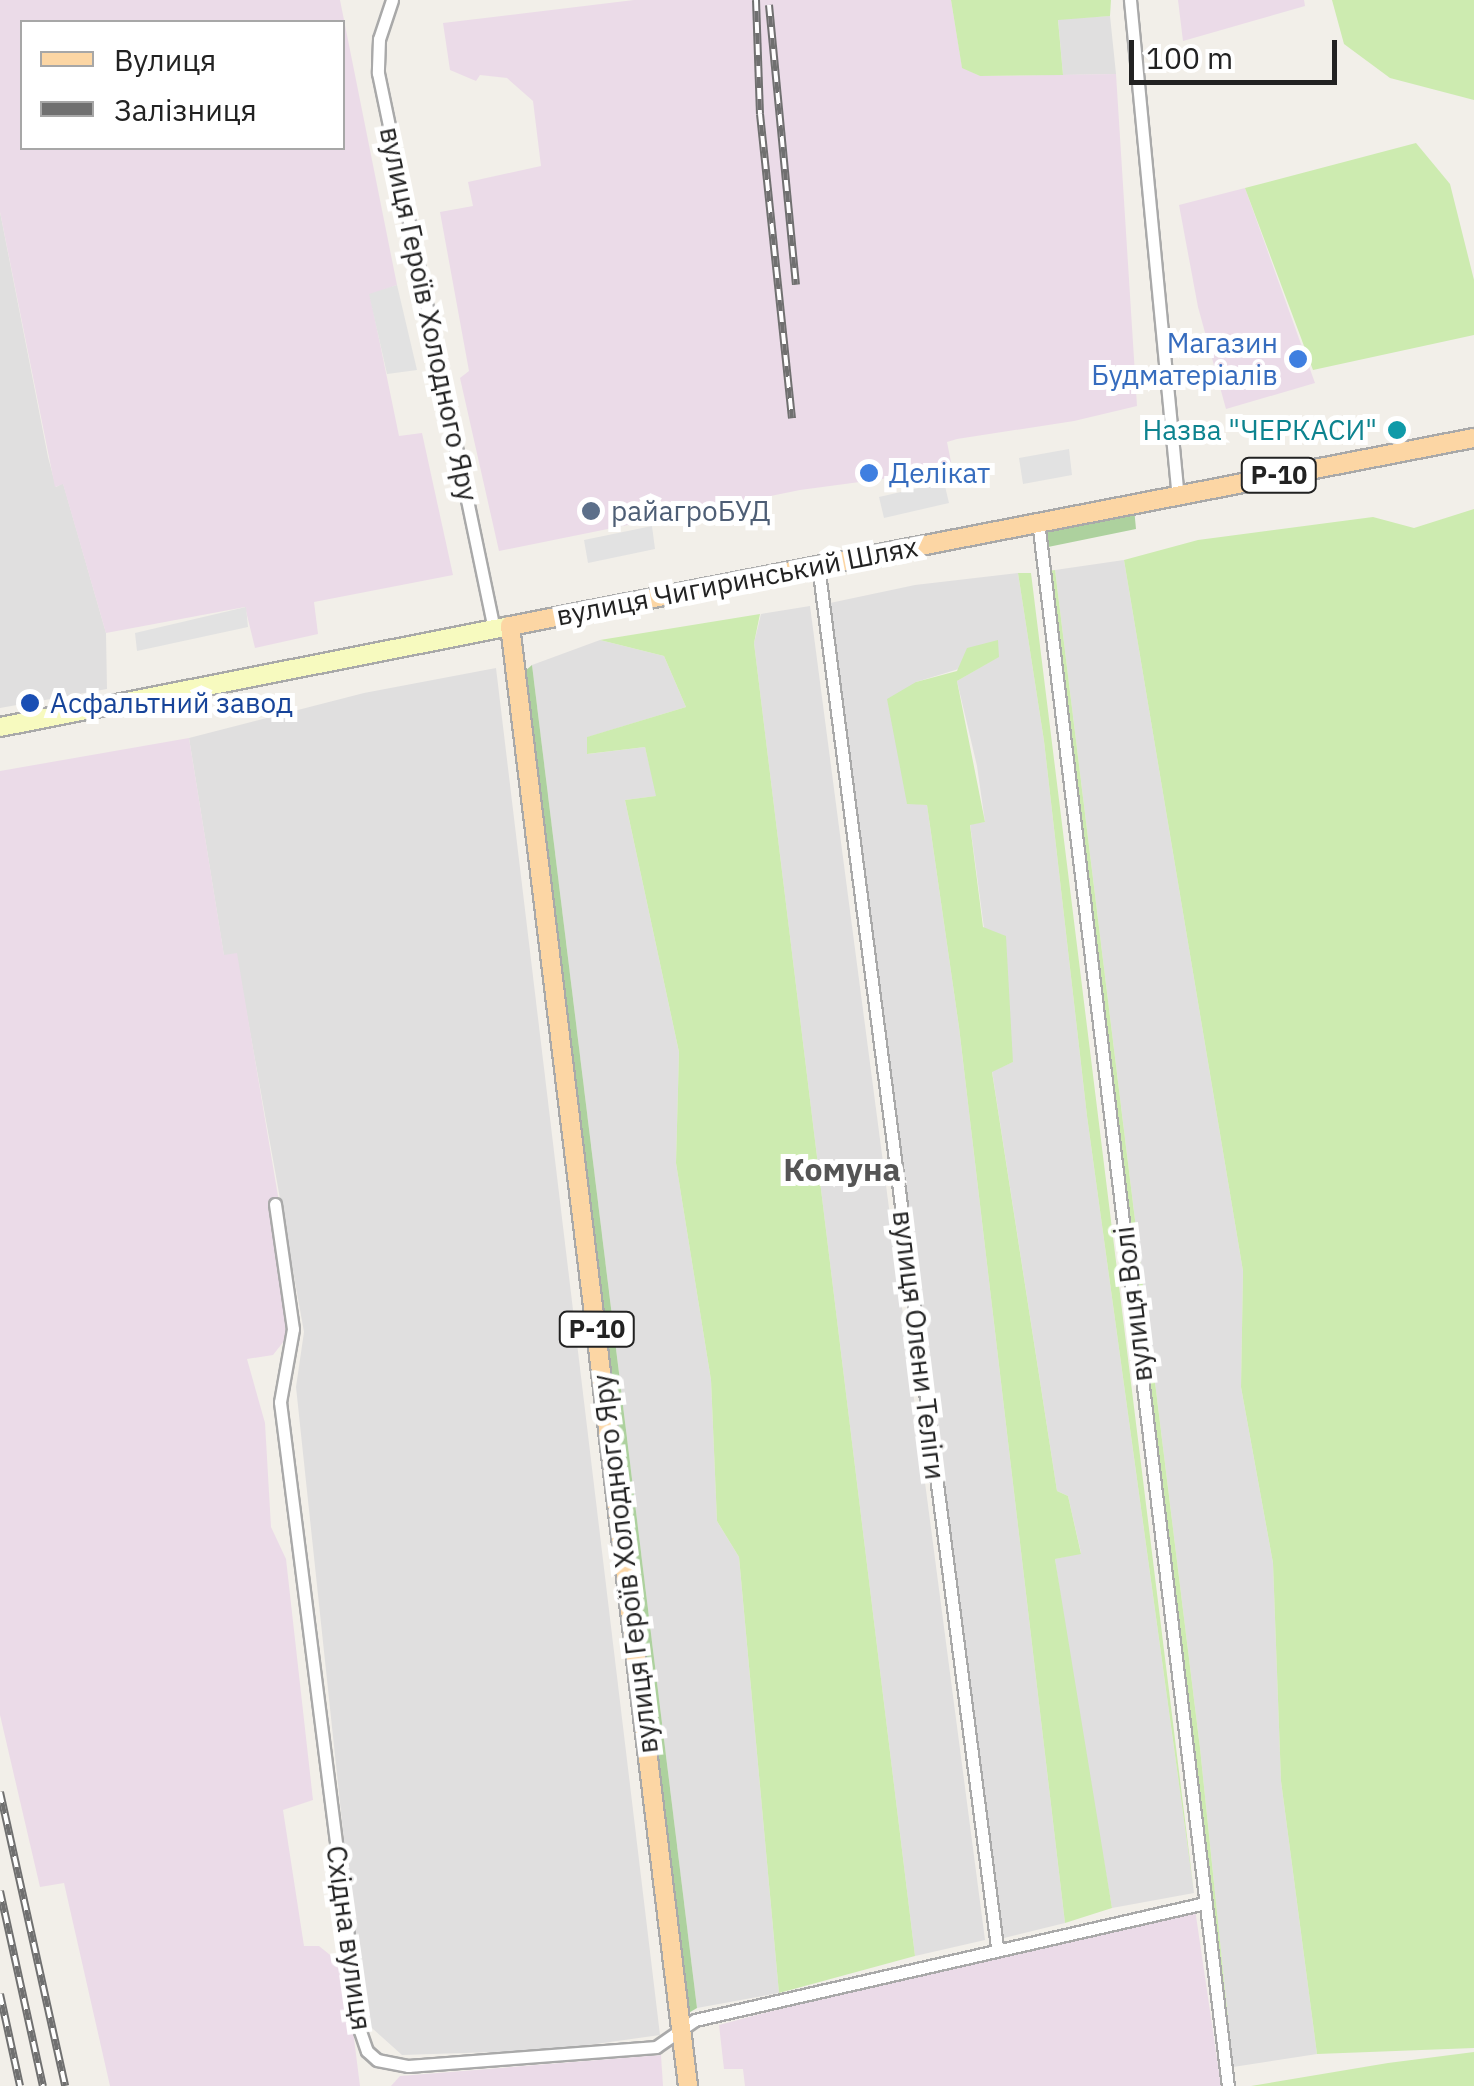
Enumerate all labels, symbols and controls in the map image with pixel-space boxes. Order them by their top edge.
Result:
legend [20,20,345,150]
scale bar [1134,20,1342,82]
text: 100 m [1146,38,1233,77]
text: Вулиця [114,40,216,79]
text: Залізниця [114,90,257,129]
street label: вулиця Героїв Холодного Яру [373,124,485,504]
place label: Магазин Будматеріалів [1091,326,1278,392]
marker: Магазин Будматеріалів [1287,348,1309,370]
place label: Назва "ЧЕРКАСИ" [1142,413,1377,447]
marker: Назва "ЧЕРКАСИ" [1386,419,1408,441]
road number: Р-10 [1239,455,1319,495]
place label: Делікат [889,456,990,490]
marker: Делікат [858,462,880,484]
place label: райагроБУД [611,494,770,528]
marker: райагроБУД [580,500,602,522]
street label: вулиця Чигиринський Шлях [554,529,920,633]
place label: Асфальтний завод [50,686,293,720]
marker: Асфальтний завод [19,692,41,714]
district label: Комуна [783,1150,901,1188]
street label: вулиця Олени Теліги [886,1209,952,1481]
street label: вулиця Волі [1107,1224,1159,1384]
road number: Р-10 [557,1309,637,1349]
street label: вулиця Героїв Холодного Яру [585,1372,665,1756]
street label: Східна вулиця [319,1843,379,2033]

